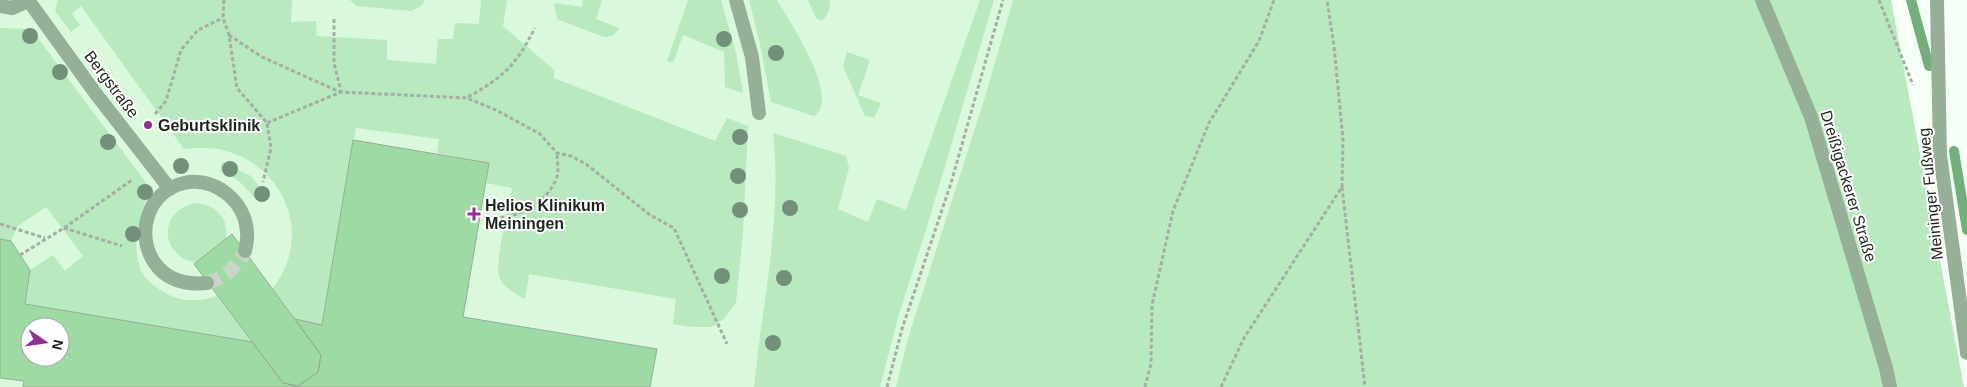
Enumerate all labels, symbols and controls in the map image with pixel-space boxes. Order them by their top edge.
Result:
street label: Bergstraße [81,48,142,121]
street label: Dreißigackerer Straße [1817,108,1880,264]
place label: Geburtsklinik [158,117,260,134]
marker: Geburtsklinik [142,119,154,131]
street label: Meininger Fußweg [1915,127,1946,261]
place label: Helios Klinikum Meiningen [485,197,605,232]
marker: Helios Klinikum Meiningen [467,207,481,221]
north arrow [20,317,70,367]
text: N [49,338,67,352]

